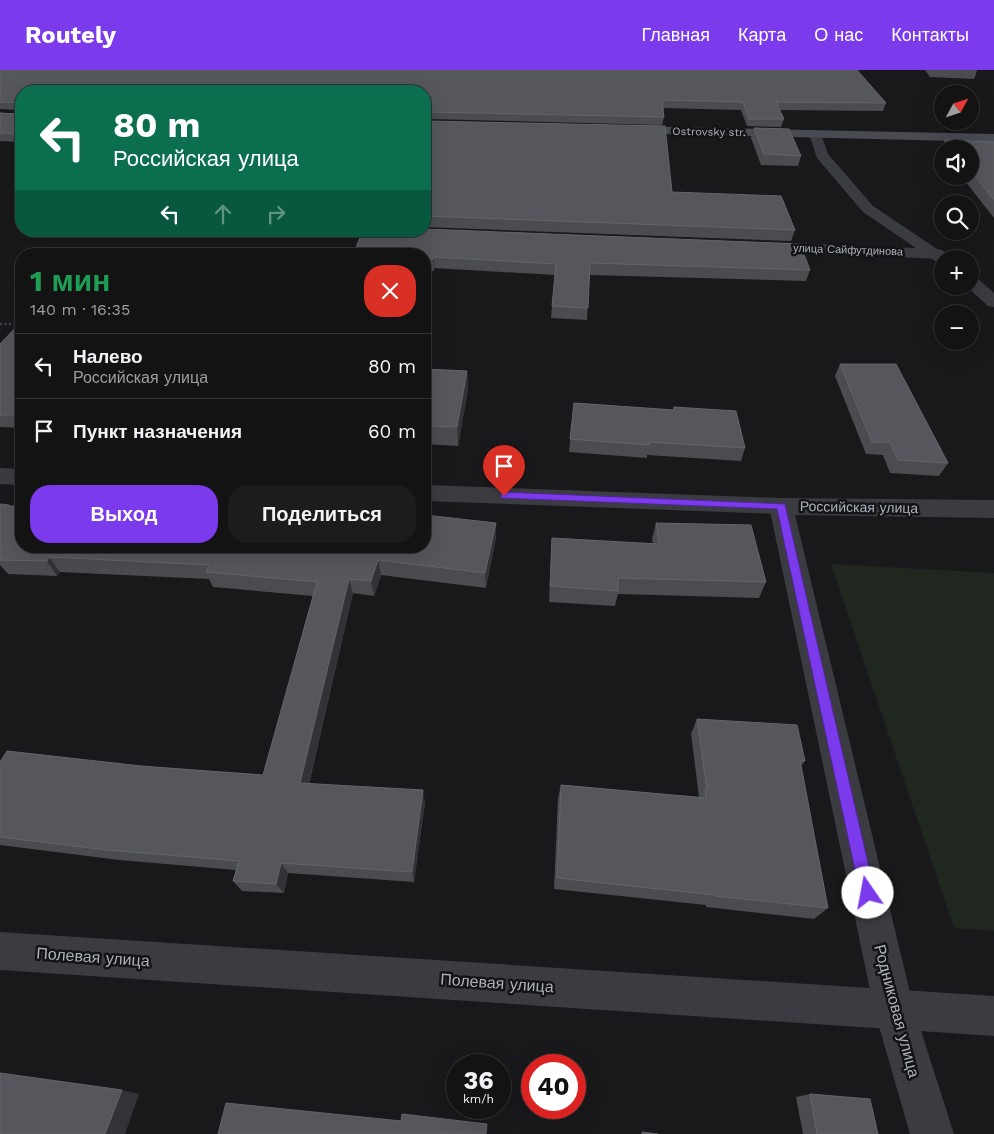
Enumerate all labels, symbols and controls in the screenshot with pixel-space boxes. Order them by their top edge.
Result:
text: Routely [25,21,116,49]
text: Главная [641,24,710,45]
text: Карта [738,24,786,45]
text: О нас [814,24,863,45]
text: Контакты [891,24,969,45]
north arrow [934,85,979,130]
map controls [934,85,979,350]
text: 80 m [113,104,200,146]
icon: left [30,105,95,170]
street label: Ostrovsky str. [672,125,746,139]
button: sound [934,140,979,185]
text: Российская улица [113,146,299,171]
button: search [934,195,979,240]
icon: left [156,200,184,228]
icon: ahead [209,200,237,228]
icon: right [262,200,290,228]
street label: улица Сайфутдинова [793,242,904,258]
button: + [934,250,979,295]
text: 1 мин [30,263,110,298]
button: close [364,265,416,317]
text: 140 m · 16:35 [30,300,130,319]
button: − [934,305,979,350]
text: Налево [73,345,143,368]
icon: left [30,352,58,380]
text: 80 m [368,355,416,378]
text: Российская улица [73,368,208,387]
icon: arrive [30,417,58,445]
text: Пункт назначения [73,420,242,443]
text: 60 m [368,420,416,443]
pin [483,445,525,496]
icon: arrive [490,452,518,480]
button: Выход [30,485,218,543]
button: Поделиться [228,485,416,543]
street label: Российская улица [800,498,918,516]
position arrow [841,866,893,918]
street label: Родниковая улица [870,942,924,1080]
street label: Полевая улица [36,944,150,970]
street label: Полевая улица [440,970,554,996]
speed limit sign: 40 [521,1054,586,1119]
text: 36 [463,1066,494,1095]
text: km/h [463,1092,494,1106]

